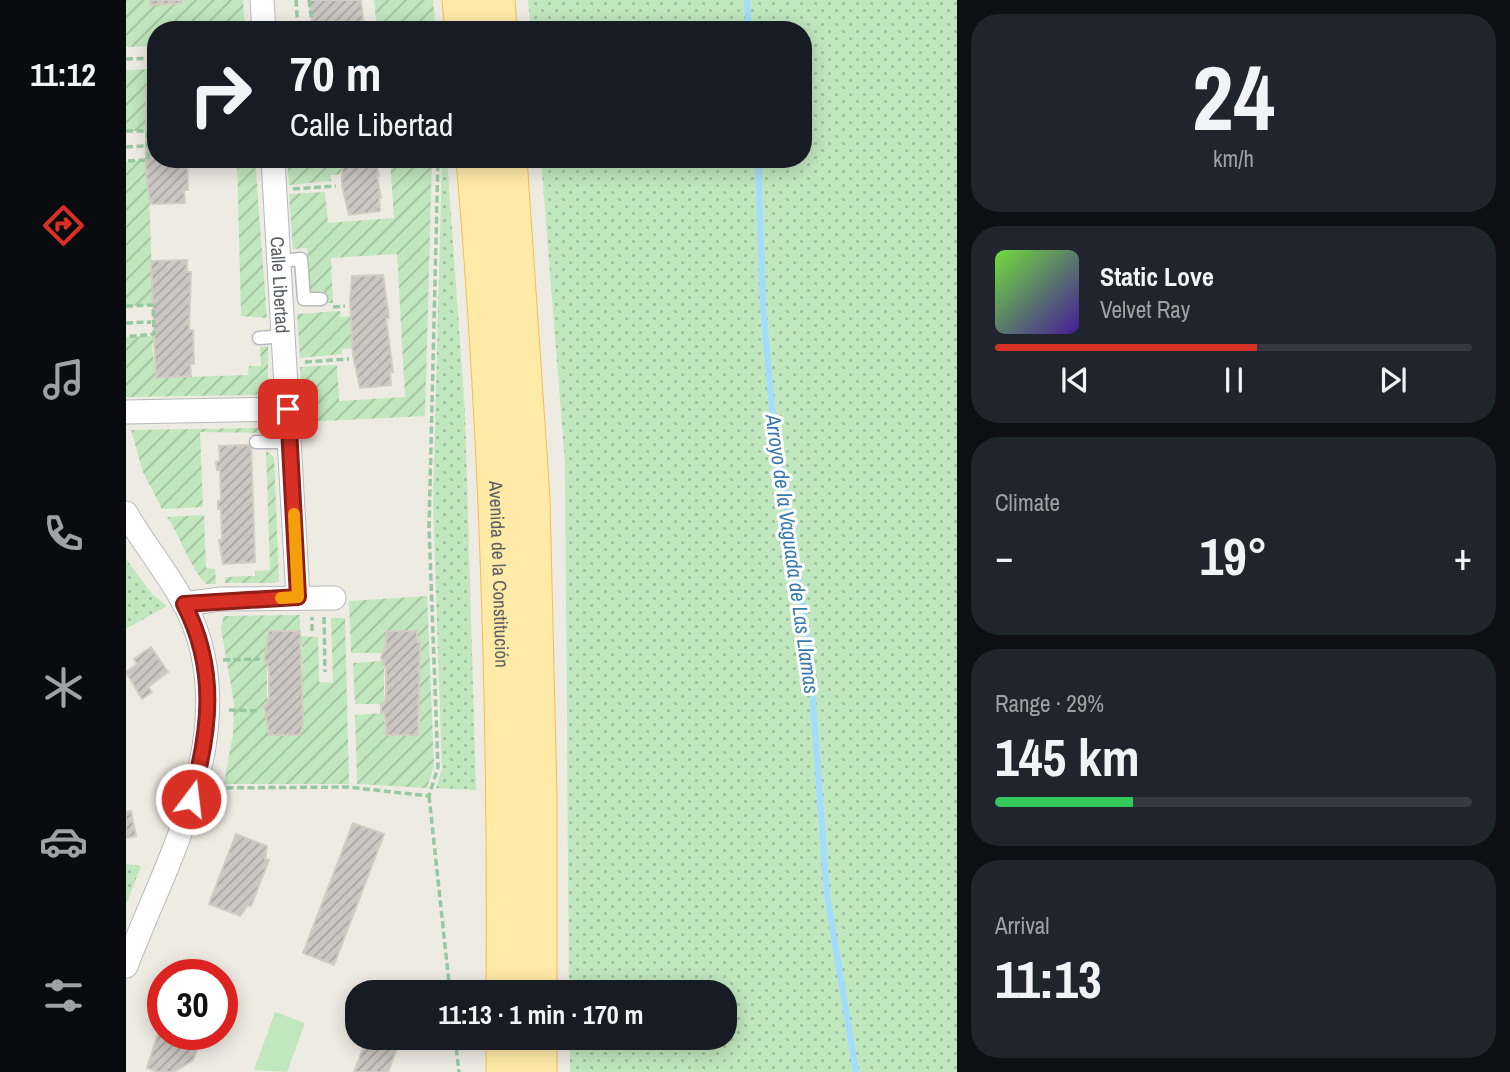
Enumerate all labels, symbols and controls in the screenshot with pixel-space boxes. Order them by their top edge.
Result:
text: 24 [1192,36,1275,158]
text: 70 m [290,40,382,106]
icon: right [175,49,266,140]
text: 11:12 [30,53,96,96]
text: Calle Libertad [290,103,453,146]
text: km/h [1213,143,1254,174]
icon: directions [39,201,88,250]
street label: Calle Libertad [264,236,296,334]
text: Static Love [1100,259,1214,294]
text: Velvet Ray [1100,294,1190,325]
icon: music [39,355,88,404]
icon: previous [1056,361,1094,399]
icon: pause [1215,361,1253,399]
icon: next [1374,361,1412,399]
pin [258,379,318,439]
icon: arrive [269,390,307,428]
water label: Arroyo de la Vaguada de Las Llamas [758,411,827,696]
street label: Avenida de la Constitución [483,479,515,668]
text: Climate [995,487,1060,518]
icon: phone [39,509,88,558]
text: 19° [1199,521,1268,591]
text: − [995,531,1013,582]
text: + [1454,531,1472,582]
icon: climate [39,663,88,712]
text: Range · 29% [995,688,1104,719]
text: 145 km [995,722,1140,792]
position arrow [154,762,228,836]
icon: car [39,817,88,866]
text: Arrival [995,910,1050,941]
text: 11:13 [995,944,1102,1014]
speed limit sign: 30 [147,959,238,1050]
icon: filters [39,971,88,1020]
text: 11:13 · 1 min · 170 m [438,997,644,1032]

